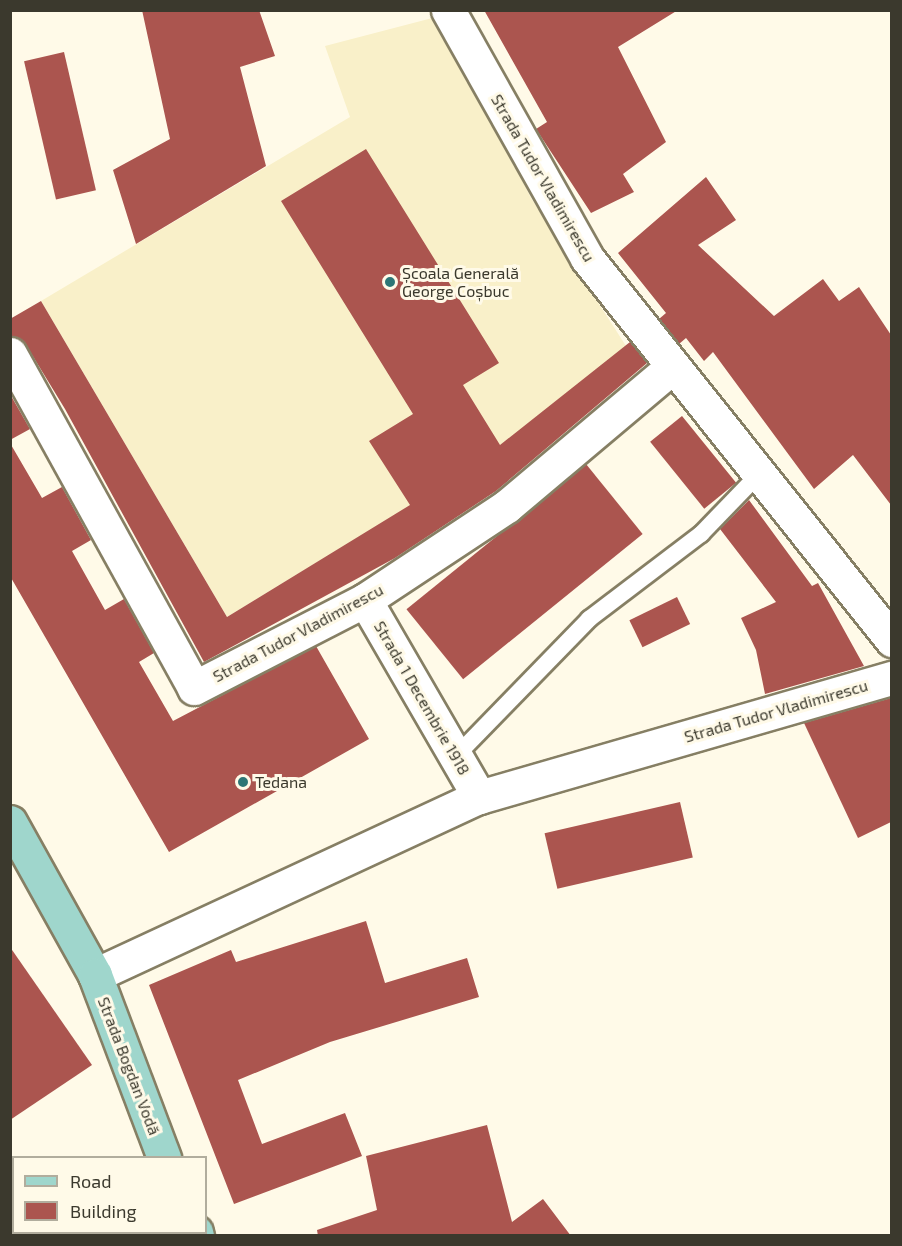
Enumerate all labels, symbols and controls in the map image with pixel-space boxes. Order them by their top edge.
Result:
street label: Strada Tudor Vladimirescu [487,90,599,266]
place label: Școala Generală George Coșbuc [402,263,519,301]
marker: Școala Generală George Coșbuc [383,275,397,289]
street label: Strada Tudor Vladimirescu [209,580,387,686]
street label: Strada 1 Decembrie 1918 [370,618,474,778]
street label: Strada Tudor Vladimirescu [681,675,871,747]
place label: Tedana [255,772,307,792]
marker: Tedana [236,775,250,789]
street label: Strada Bogdan Vodă [94,994,164,1138]
legend [12,1156,207,1234]
text: Road [70,1170,111,1192]
text: Building [70,1200,137,1222]

